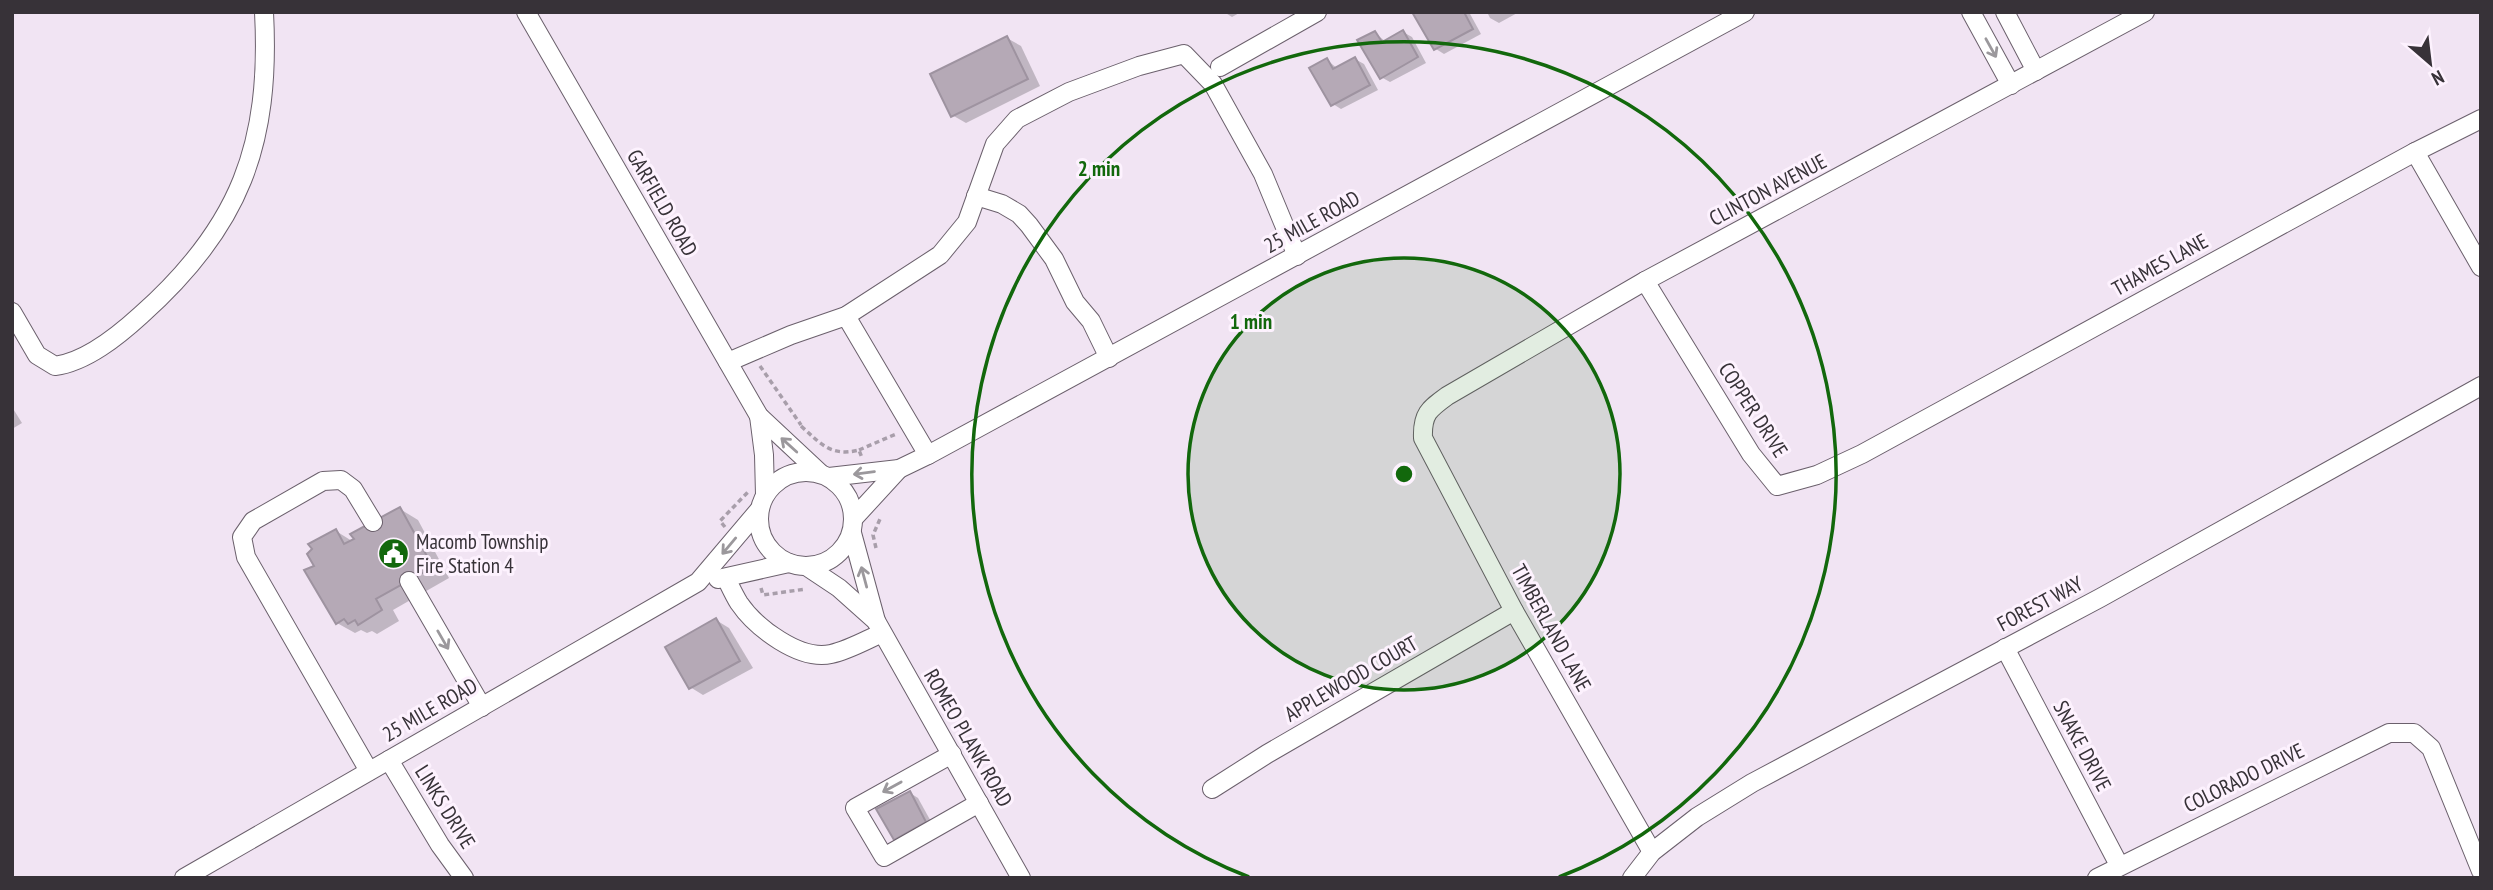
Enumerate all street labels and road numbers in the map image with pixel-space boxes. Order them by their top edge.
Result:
street label: GARFIELD ROAD [621,145,704,261]
street label: CLINTON AVENUE [1704,147,1831,232]
street label: 25 MILE ROAD [1259,184,1364,259]
street label: THAMES LANE [2107,227,2212,302]
street label: COPPER DRIVE [1713,357,1794,462]
street label: TIMBERLAND LANE [1505,559,1597,696]
street label: FOREST WAY [1992,570,2088,637]
street label: APPLEWOOD COURT [1279,629,1423,728]
street label: ROMEO PLANK ROAD [918,664,1019,812]
street label: 25 MILE ROAD [377,672,482,748]
street label: SNAKE DRIVE [2047,696,2118,796]
street label: COLORADO DRIVE [2179,737,2309,818]
street label: LINKS DRIVE [409,760,482,854]

